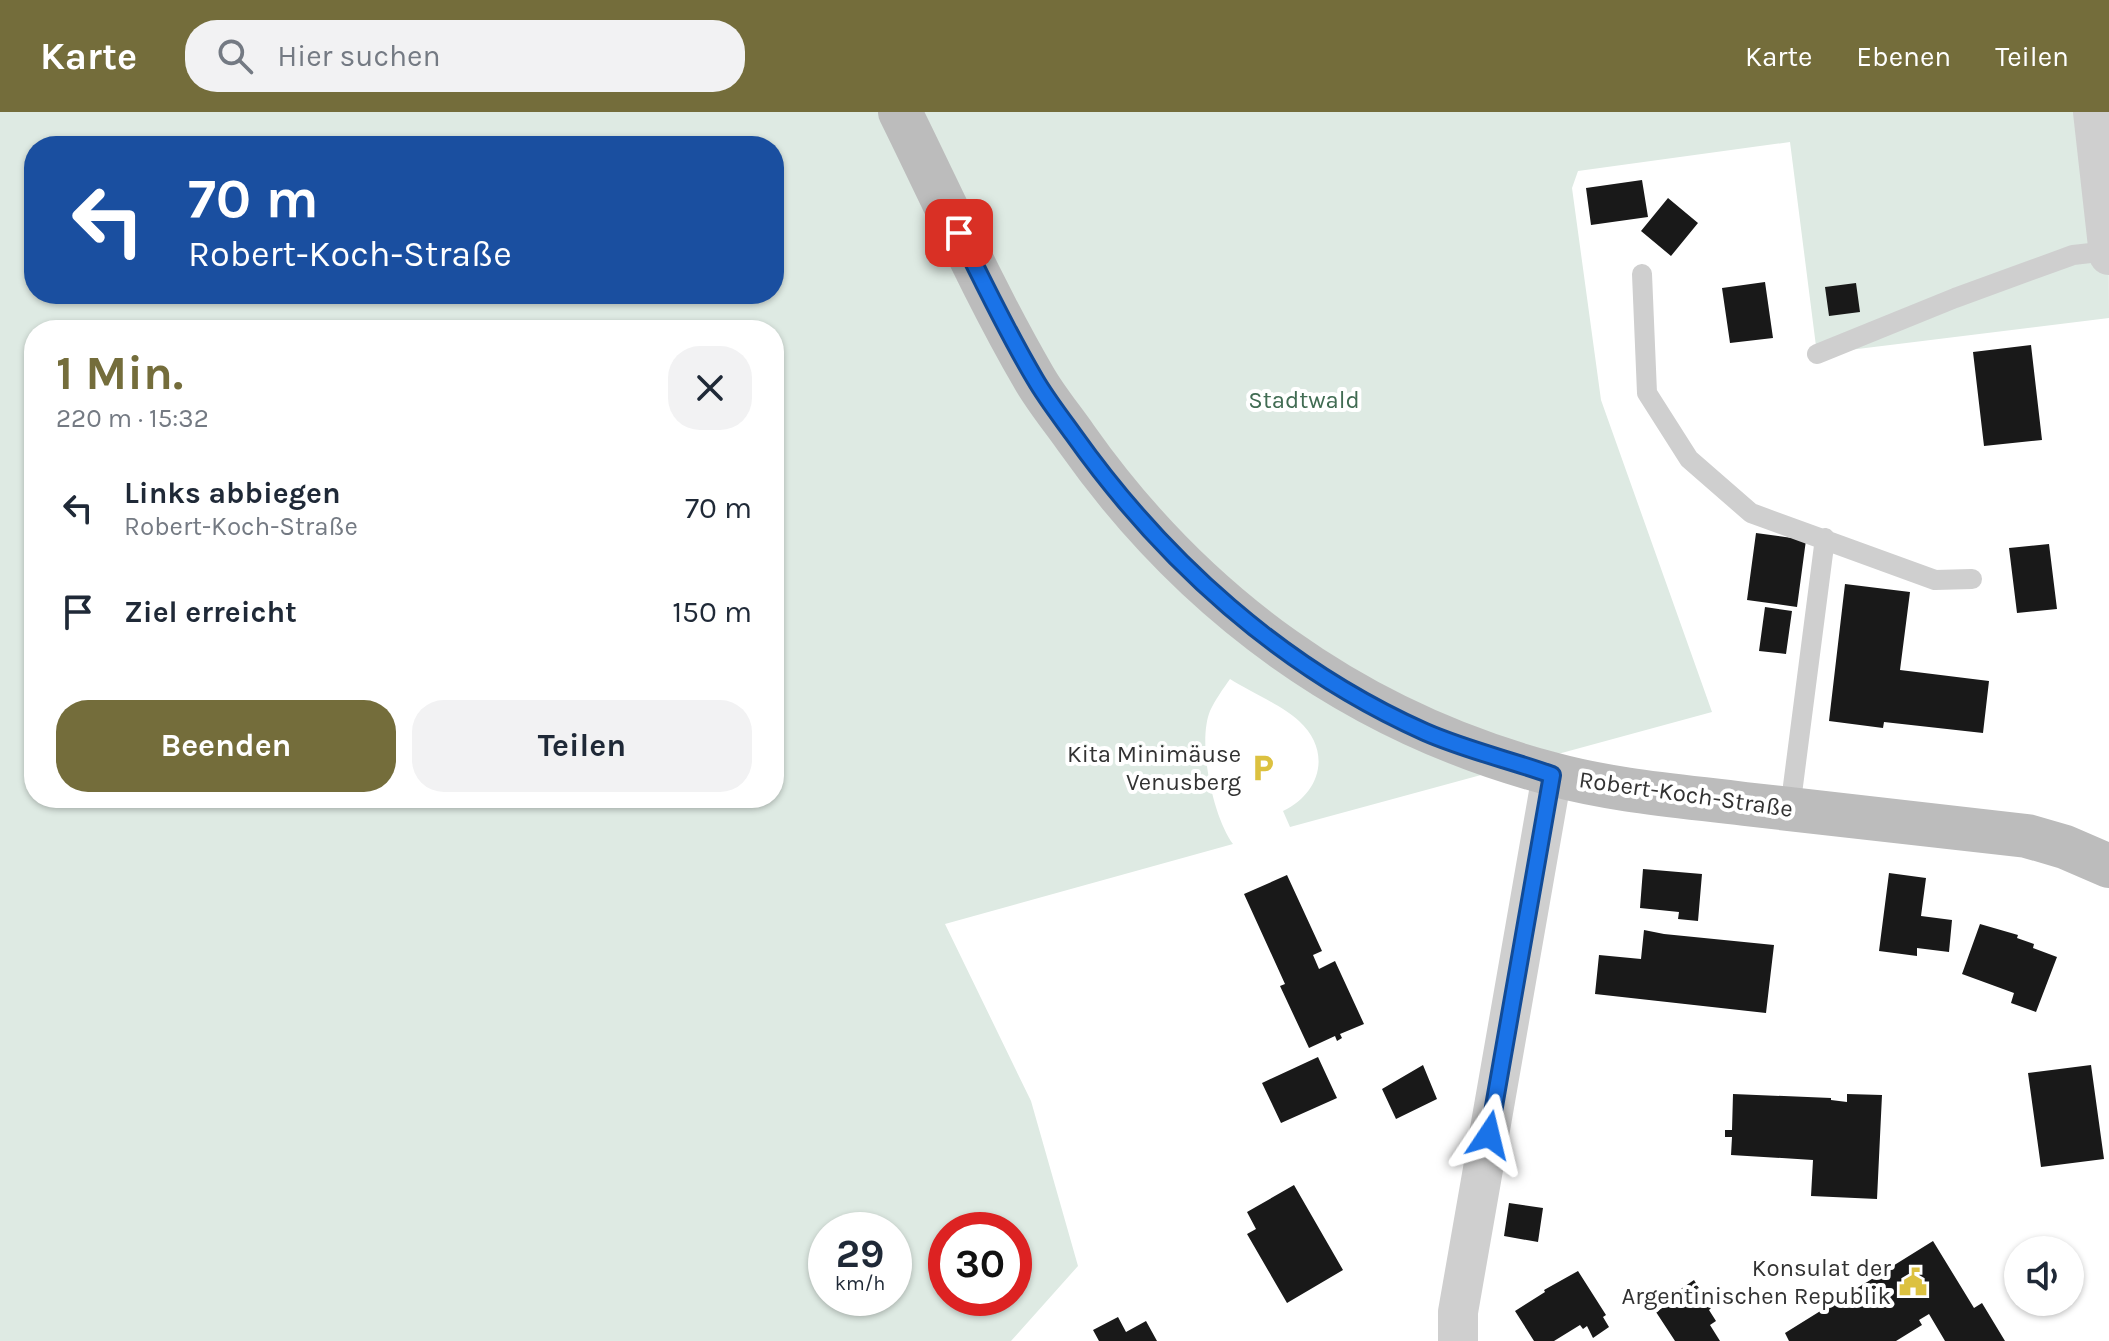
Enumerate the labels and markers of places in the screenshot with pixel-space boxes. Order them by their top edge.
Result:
pin [925,199,993,267]
place label: Kita Minimäuse Venusberg [1067,740,1241,796]
parking icon: Kita Minimäuse Venusberg [1248,753,1278,783]
place label: Konsulat der Argentinischen Republik [1622,1254,1891,1310]
public building icon: Konsulat der Argentinischen Republik [1898,1267,1928,1297]

